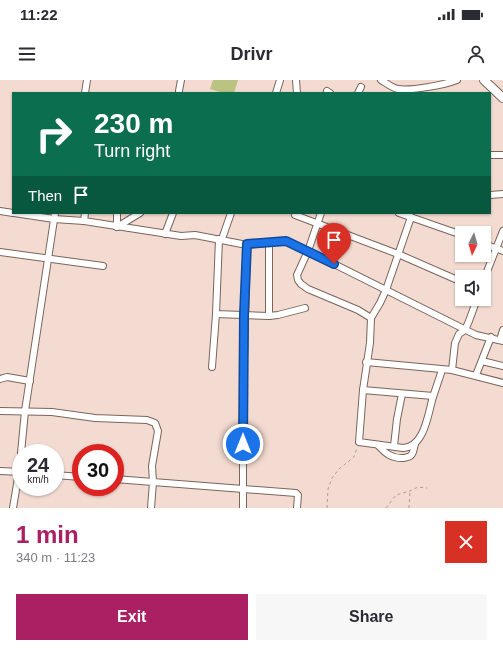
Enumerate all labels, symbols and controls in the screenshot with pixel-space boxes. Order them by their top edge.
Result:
text: 11:22 [20,6,58,23]
icon: menu [16,43,38,65]
icon: person [465,43,487,65]
text: Drivr [230,44,273,64]
icon: right [28,108,80,160]
text: 230 m [94,108,173,139]
text: Turn right [94,141,170,161]
icon: arrive [70,184,92,206]
text: Then [28,187,62,204]
pin [317,223,351,264]
north arrow [455,226,491,262]
map controls [455,226,491,306]
icon: arrive [323,229,345,251]
button: sound [455,270,491,306]
position arrow [222,423,264,465]
speed limit sign: 30 [72,444,124,496]
text: 24 [27,454,49,476]
text: km/h [27,474,49,485]
text: 1 min [16,521,79,548]
button: close [445,521,487,563]
text: 340 m · 11:23 [16,550,95,565]
button: Exit [16,594,248,640]
button: Share [256,594,487,640]

